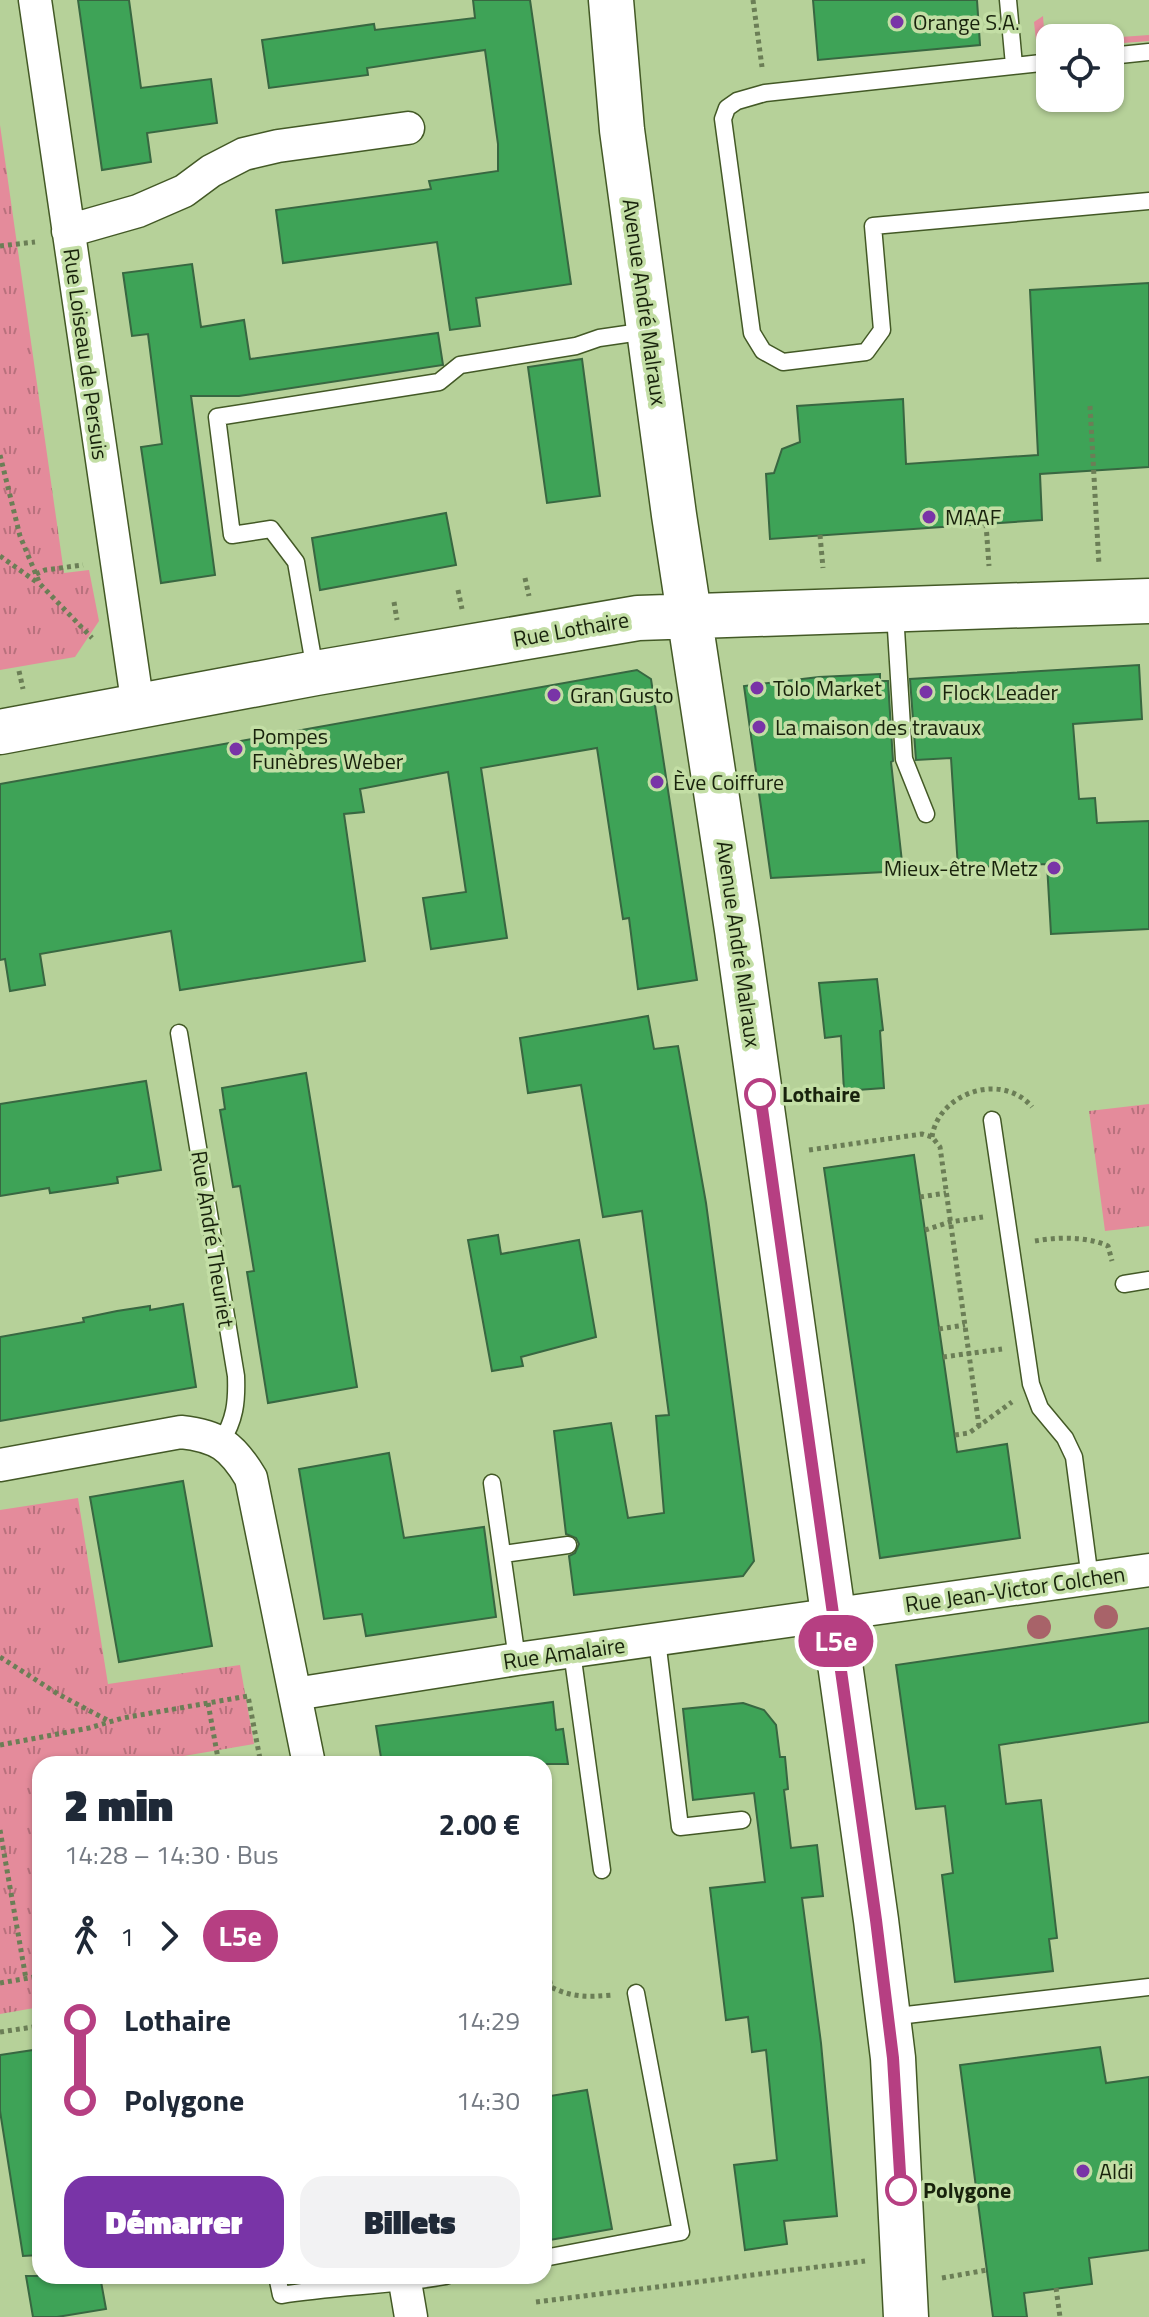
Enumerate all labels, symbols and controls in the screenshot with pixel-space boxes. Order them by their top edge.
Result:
place label: Orange S.A. [913,5,1020,39]
marker: Orange S.A. [888,13,906,31]
map controls [1036,24,1124,112]
button: locate [1036,24,1124,112]
street label: Avenue André Malraux [614,196,676,408]
street label: Rue Loiseau de Persuis [54,246,118,462]
place label: MAAF [945,500,1001,534]
marker: MAAF [920,508,938,526]
street label: Rue Lothaire [510,602,632,656]
place label: Tolo Market [773,671,882,705]
place label: Flock Leader [942,675,1059,709]
place label: Gran Gusto [570,678,674,712]
marker: Tolo Market [748,679,766,697]
marker: Flock Leader [917,683,935,701]
marker: Gran Gusto [545,686,563,704]
place label: La maison des travaux [775,710,981,744]
marker: La maison des travaux [750,718,768,736]
place label: Pompes Funèbres Weber [252,719,404,778]
marker: Pompes Funèbres Weber [227,740,245,758]
place label: Ève Coiffure [673,765,784,799]
marker: Ève Coiffure [648,773,666,791]
street label: Avenue André Malraux [708,838,770,1050]
place label: Mieux-être Metz [884,851,1038,885]
marker: Mieux-être Metz [1045,859,1063,877]
place label: Lothaire [782,1077,861,1111]
marker: Lothaire [745,1079,775,1109]
street label: Rue André Theuriet [182,1148,244,1330]
street label: Rue Jean-Victor Colchen [903,1557,1127,1621]
line badge: L5e [790,1615,882,1667]
text: L5e [814,1619,858,1662]
street label: Rue Amalaire [501,1628,627,1678]
text: 2 min [64,1771,173,1838]
text: 2.00 € [439,1801,520,1847]
text: 14:28 – 14:30 · Bus [64,1835,279,1874]
icon: walk [64,1914,108,1958]
icon: forward [147,1914,191,1958]
text: L5e [219,1914,262,1957]
text: 1 [120,1917,135,1956]
text: Lothaire [124,1997,231,2043]
text: 14:29 [456,2001,520,2040]
text: Polygone [124,2077,244,2123]
text: 14:30 [456,2081,520,2120]
place label: Aldi [1099,2154,1134,2188]
marker: Aldi [1074,2162,1092,2180]
place label: Polygone [923,2173,1011,2207]
marker: Polygone [886,2175,916,2205]
button: Démarrer [64,2176,284,2268]
button: Billets [300,2176,520,2268]

